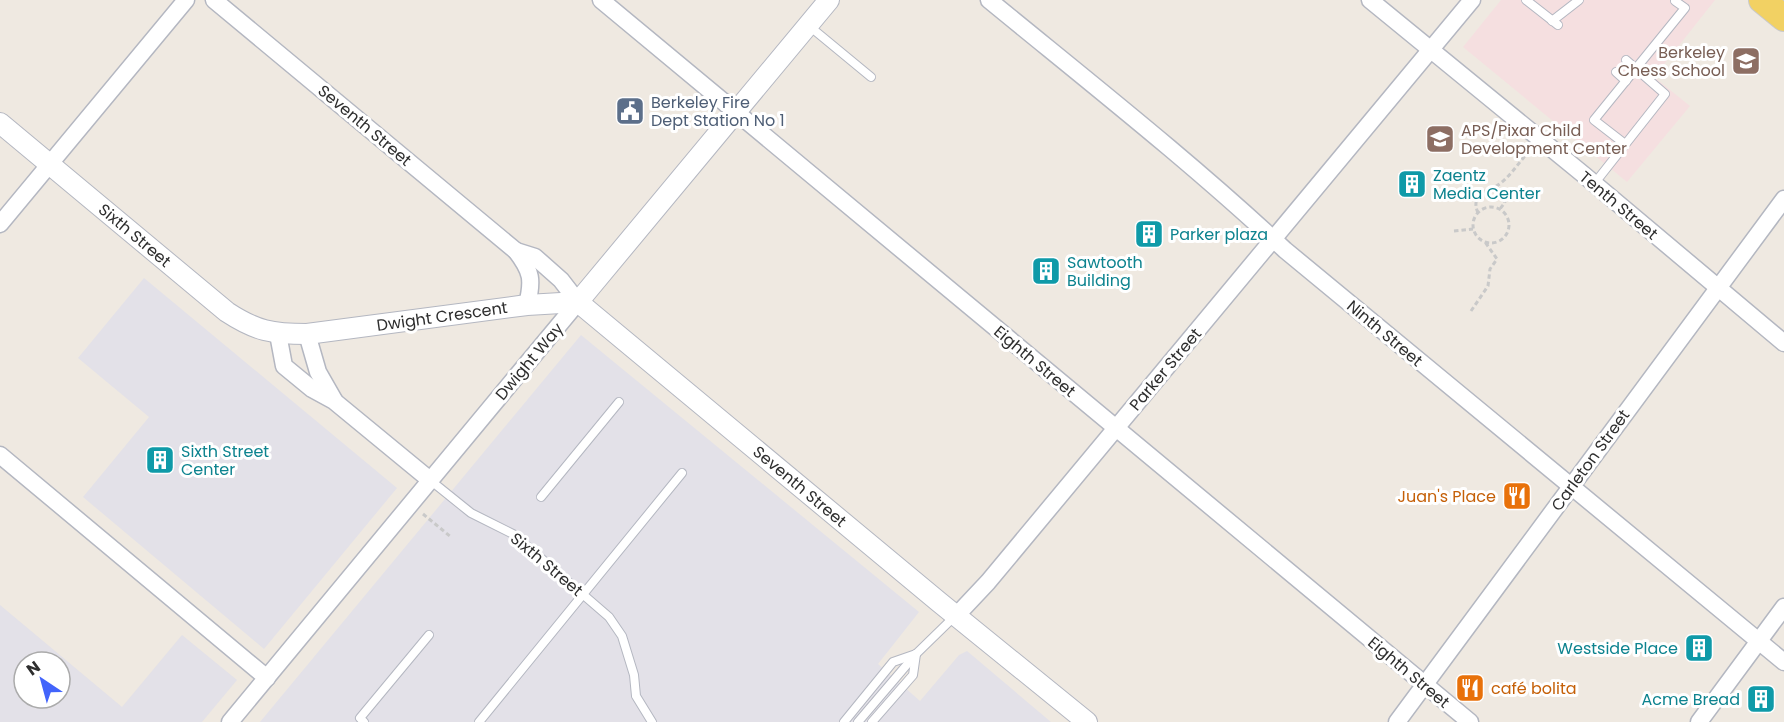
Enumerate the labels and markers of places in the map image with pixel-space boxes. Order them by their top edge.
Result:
place label: Berkeley Chess School [1618,41,1725,82]
school or university icon: Berkeley Chess School [1730,45,1762,77]
place label: Berkeley Fire Dept Station No 1 [651,91,785,132]
public building icon: Berkeley Fire Dept Station No 1 [614,95,646,127]
place label: APS/Pixar Child Development Center [1461,119,1627,160]
school or university icon: APS/Pixar Child Development Center [1424,123,1456,155]
place label: Zaentz Media Center [1433,164,1541,205]
building icon: Zaentz Media Center [1396,168,1428,200]
building icon: Parker plaza [1133,218,1165,250]
place label: Parker plaza [1170,223,1268,246]
place label: Sawtooth Building [1067,251,1143,292]
building icon: Sawtooth Building [1030,255,1062,287]
place label: Sixth Street Center [181,440,269,481]
building icon: Sixth Street Center [144,444,176,476]
restaurant icon: Juan's Place [1501,480,1533,512]
place label: Juan's Place [1397,485,1496,508]
building icon: Westside Place [1683,632,1715,664]
place label: Westside Place [1557,637,1678,660]
restaurant icon: café bolita [1454,672,1486,704]
place label: café bolita [1491,677,1577,700]
building icon: Acme Bread [1745,683,1777,715]
place label: Acme Bread [1642,688,1740,711]

